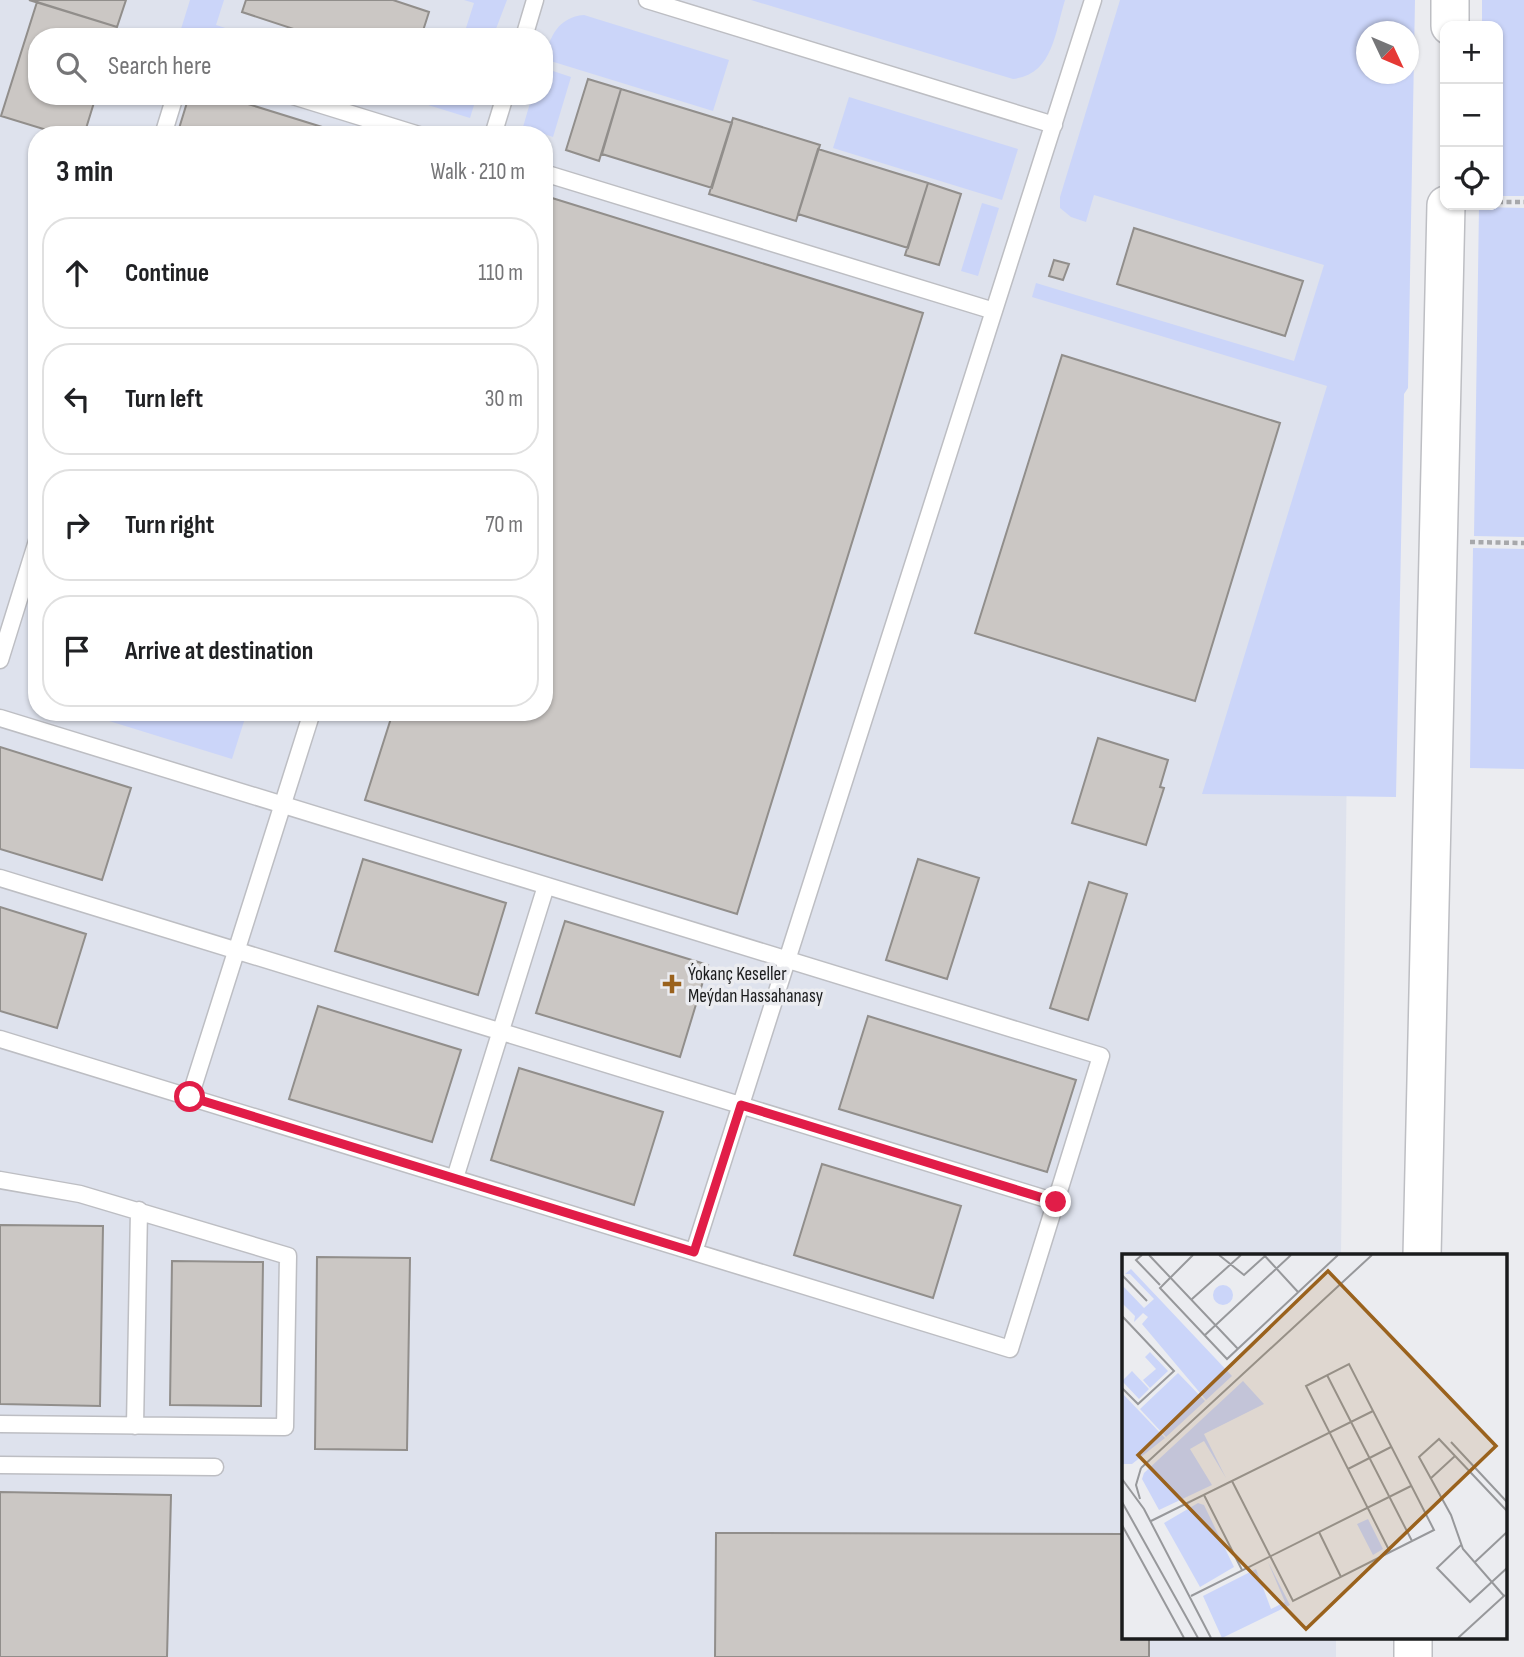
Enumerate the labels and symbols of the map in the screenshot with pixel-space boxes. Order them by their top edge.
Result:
north arrow [1356,21,1419,84]
place label: Ýokanç Keseller Meýdan Hassahanasy [688,963,824,1008]
marker: Ýokanç Keseller Meýdan Hassahanasy [662,974,682,994]
route start [174,1081,205,1112]
route end [1040,1186,1071,1217]
inset map [1122,1254,1506,1640]

